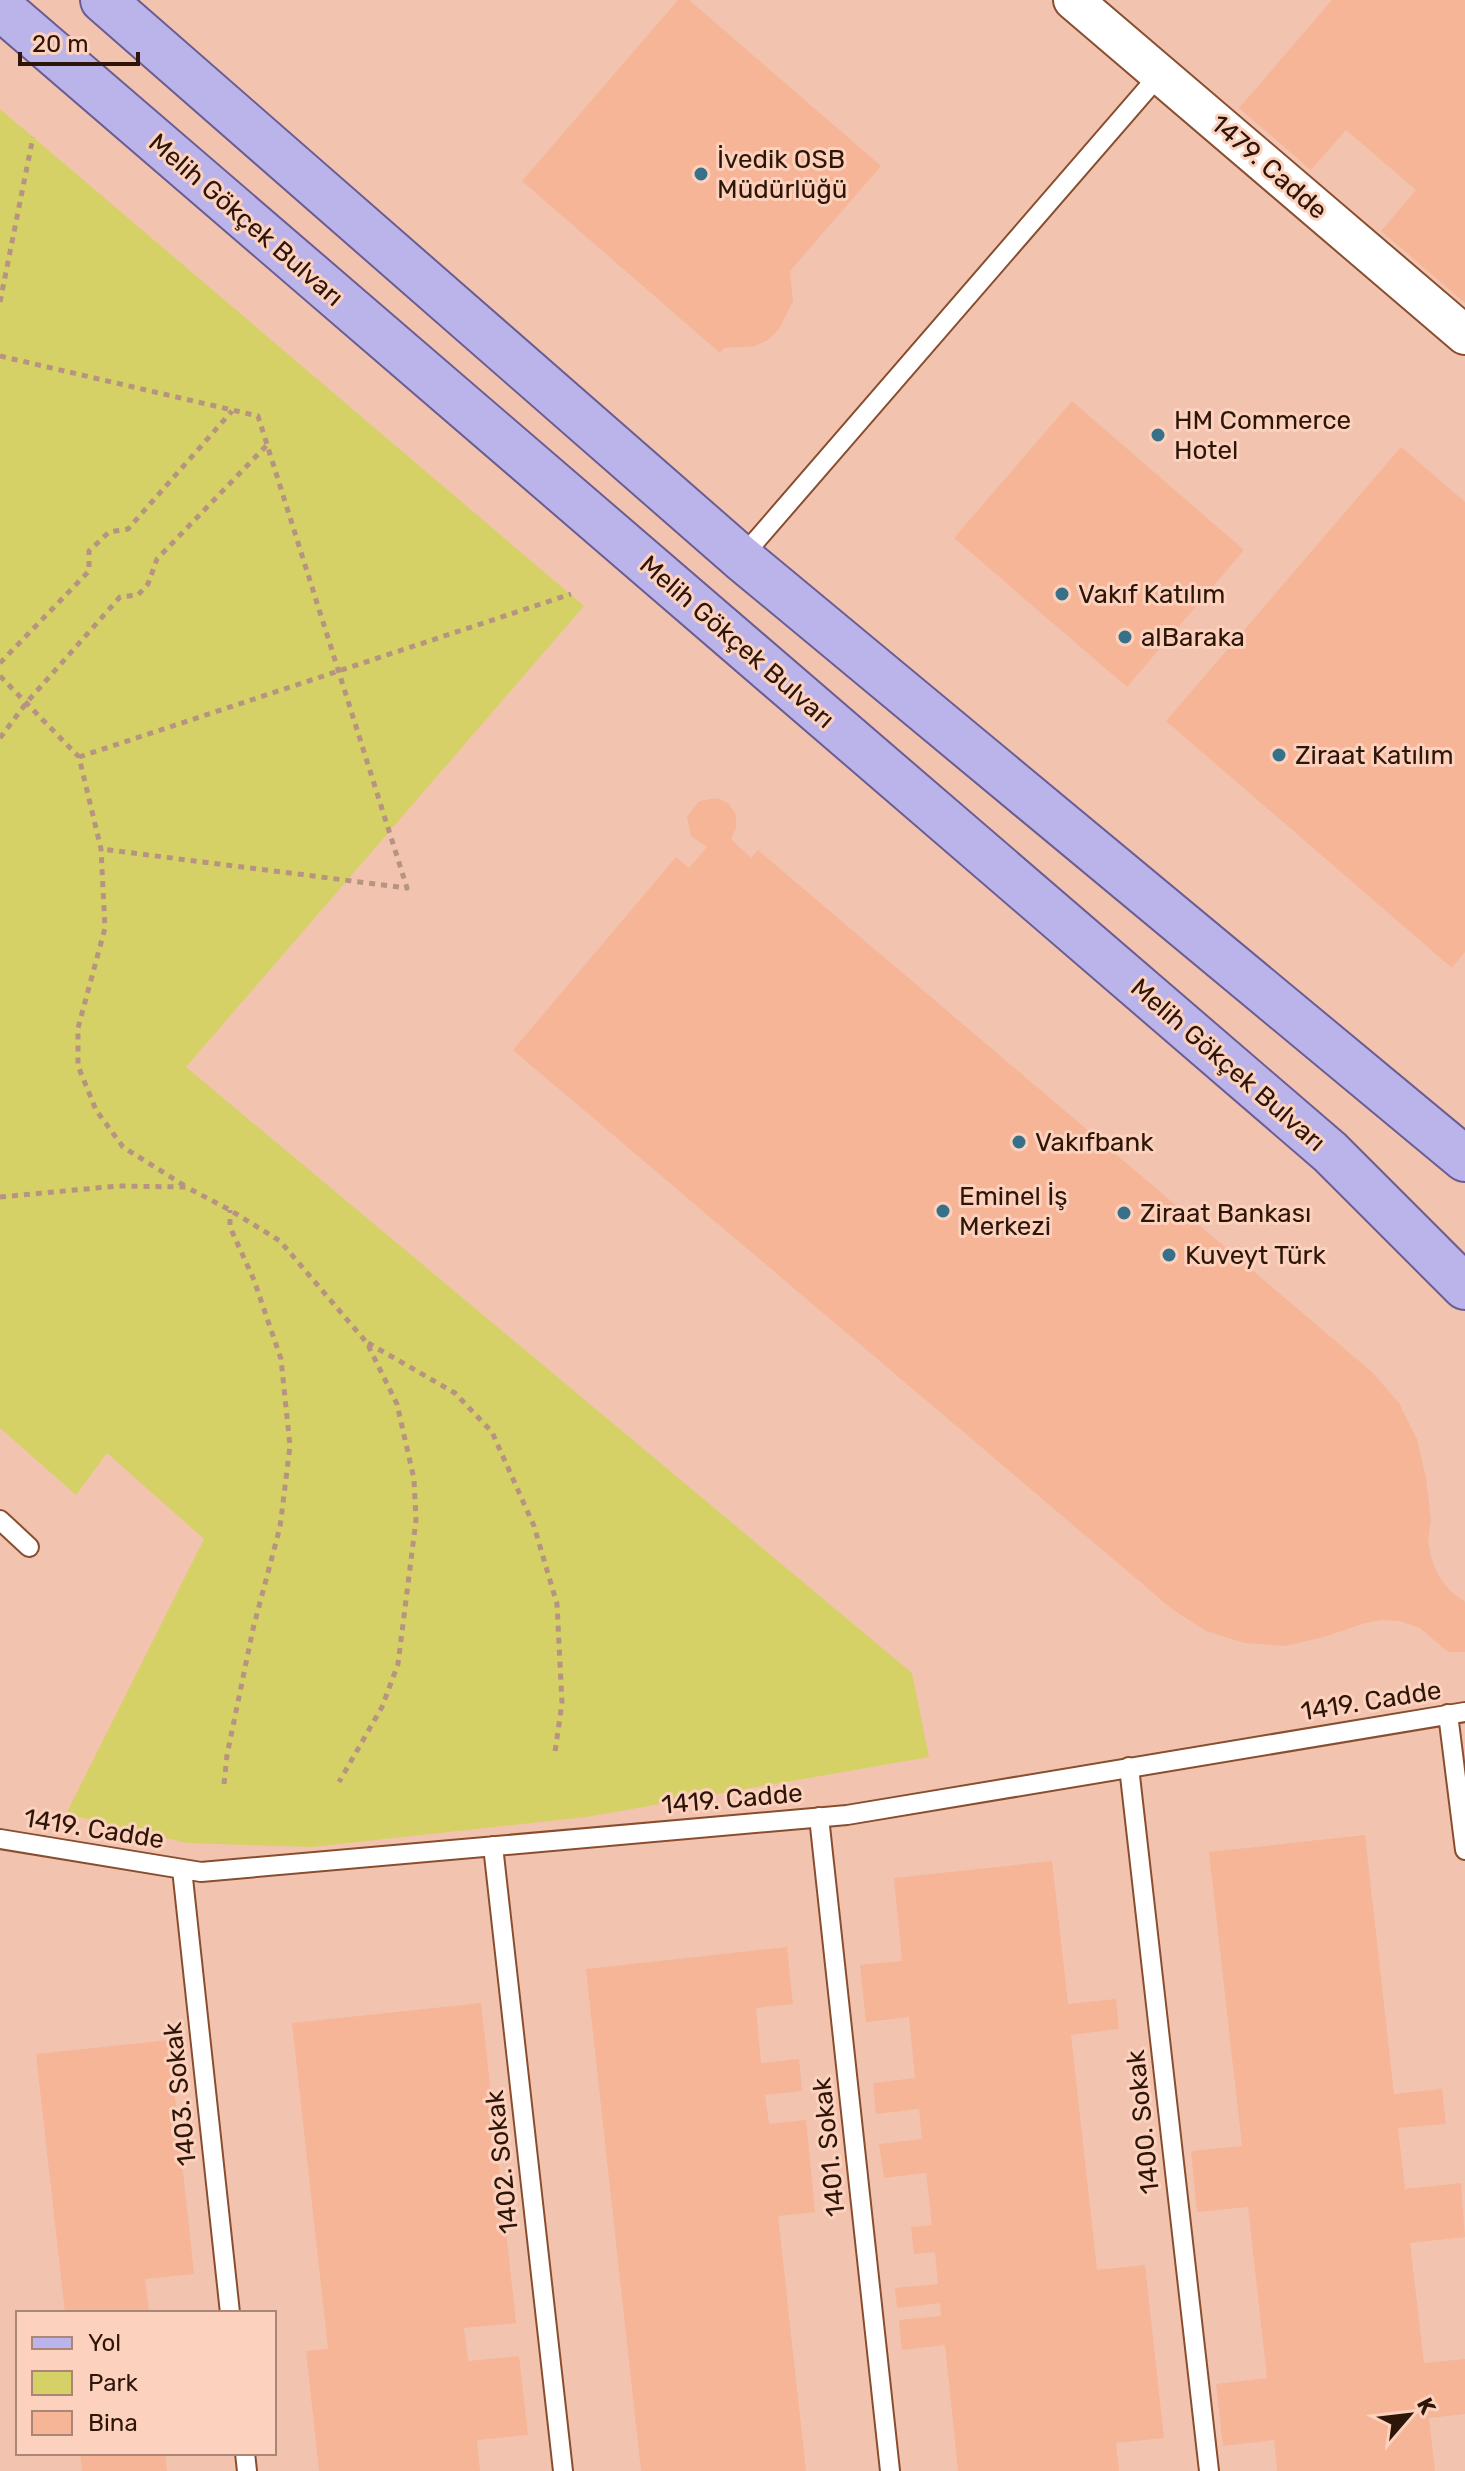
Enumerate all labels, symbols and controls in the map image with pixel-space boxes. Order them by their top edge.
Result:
scale bar [20,16,138,66]
text: 20 m [32,30,89,58]
street label: 1479. Cadde [1204,108,1334,226]
street label: Melih Gökçek Bulvarı [142,127,350,313]
place label: İvedik OSB Müdürlüğü [717,144,847,205]
marker: İvedik OSB Müdürlüğü [692,165,710,183]
place label: HM Commerce Hotel [1174,405,1351,466]
marker: HM Commerce Hotel [1149,426,1167,444]
street label: Melih Gökçek Bulvarı [633,549,841,735]
place label: Vakıf Katılım [1078,579,1225,610]
marker: Vakıf Katılım [1053,585,1071,603]
place label: alBaraka [1141,622,1245,653]
marker: alBaraka [1116,628,1134,646]
place label: Ziraat Katılım [1295,740,1454,771]
marker: Ziraat Katılım [1270,746,1288,764]
street label: Melih Gökçek Bulvarı [1124,972,1332,1158]
place label: Vakıfbank [1035,1127,1154,1158]
marker: Vakıfbank [1010,1133,1028,1151]
place label: Eminel İş Merkezi [959,1181,1068,1242]
place label: Ziraat Bankası [1140,1198,1311,1229]
marker: Eminel İş Merkezi [934,1202,952,1220]
marker: Ziraat Bankası [1115,1204,1133,1222]
place label: Kuveyt Türk [1185,1240,1326,1271]
marker: Kuveyt Türk [1160,1246,1178,1264]
street label: 1419. Cadde [1299,1675,1443,1727]
street label: 1419. Cadde [660,1777,804,1821]
street label: 1419. Cadde [22,1803,166,1855]
street label: 1403. Sokak [157,2020,203,2167]
street label: 1400. Sokak [1120,2048,1166,2196]
street label: 1401. Sokak [806,2075,852,2218]
street label: 1402. Sokak [479,2088,525,2235]
legend [16,2311,276,2455]
text: Yol [88,2329,121,2357]
text: Park [88,2369,139,2397]
north arrow [1369,2375,1449,2455]
text: K [1411,2393,1442,2419]
text: Bina [88,2409,138,2437]

